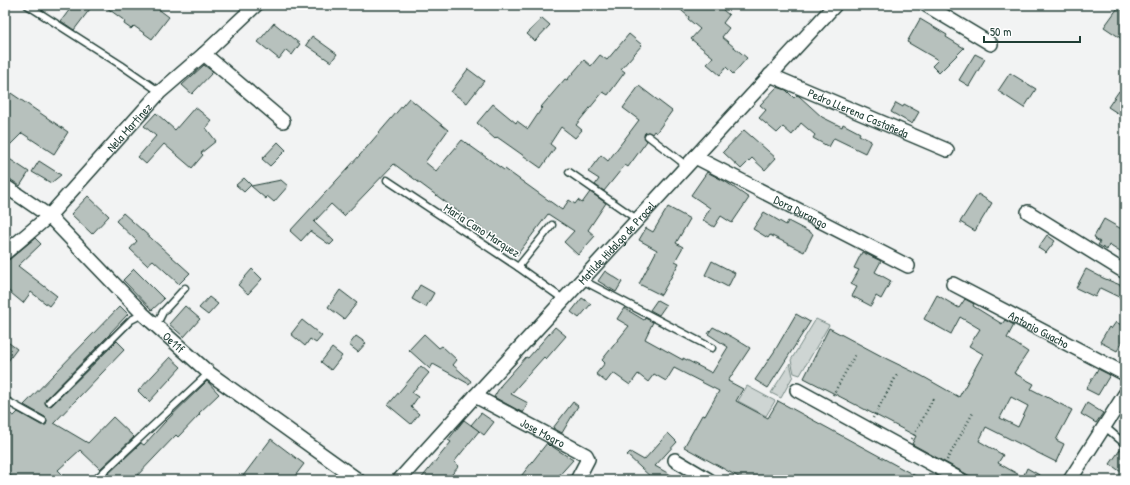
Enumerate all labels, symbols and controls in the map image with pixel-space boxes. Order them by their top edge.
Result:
scale bar [984,18,1080,44]
text: 50 m [990,23,1011,40]
street label: Pedro LLerena Castañeda [805,84,912,141]
street label: Nela Martinez [102,99,155,155]
street label: Dora Durango [771,190,831,232]
street label: Matilde Hidalgo de Procel [573,196,660,288]
street label: Maria Cano Marquez [441,199,523,261]
street label: Antonio Guacho [1006,306,1072,352]
street label: Oe11f [159,327,190,357]
street label: Jose Mogro [518,413,568,451]

